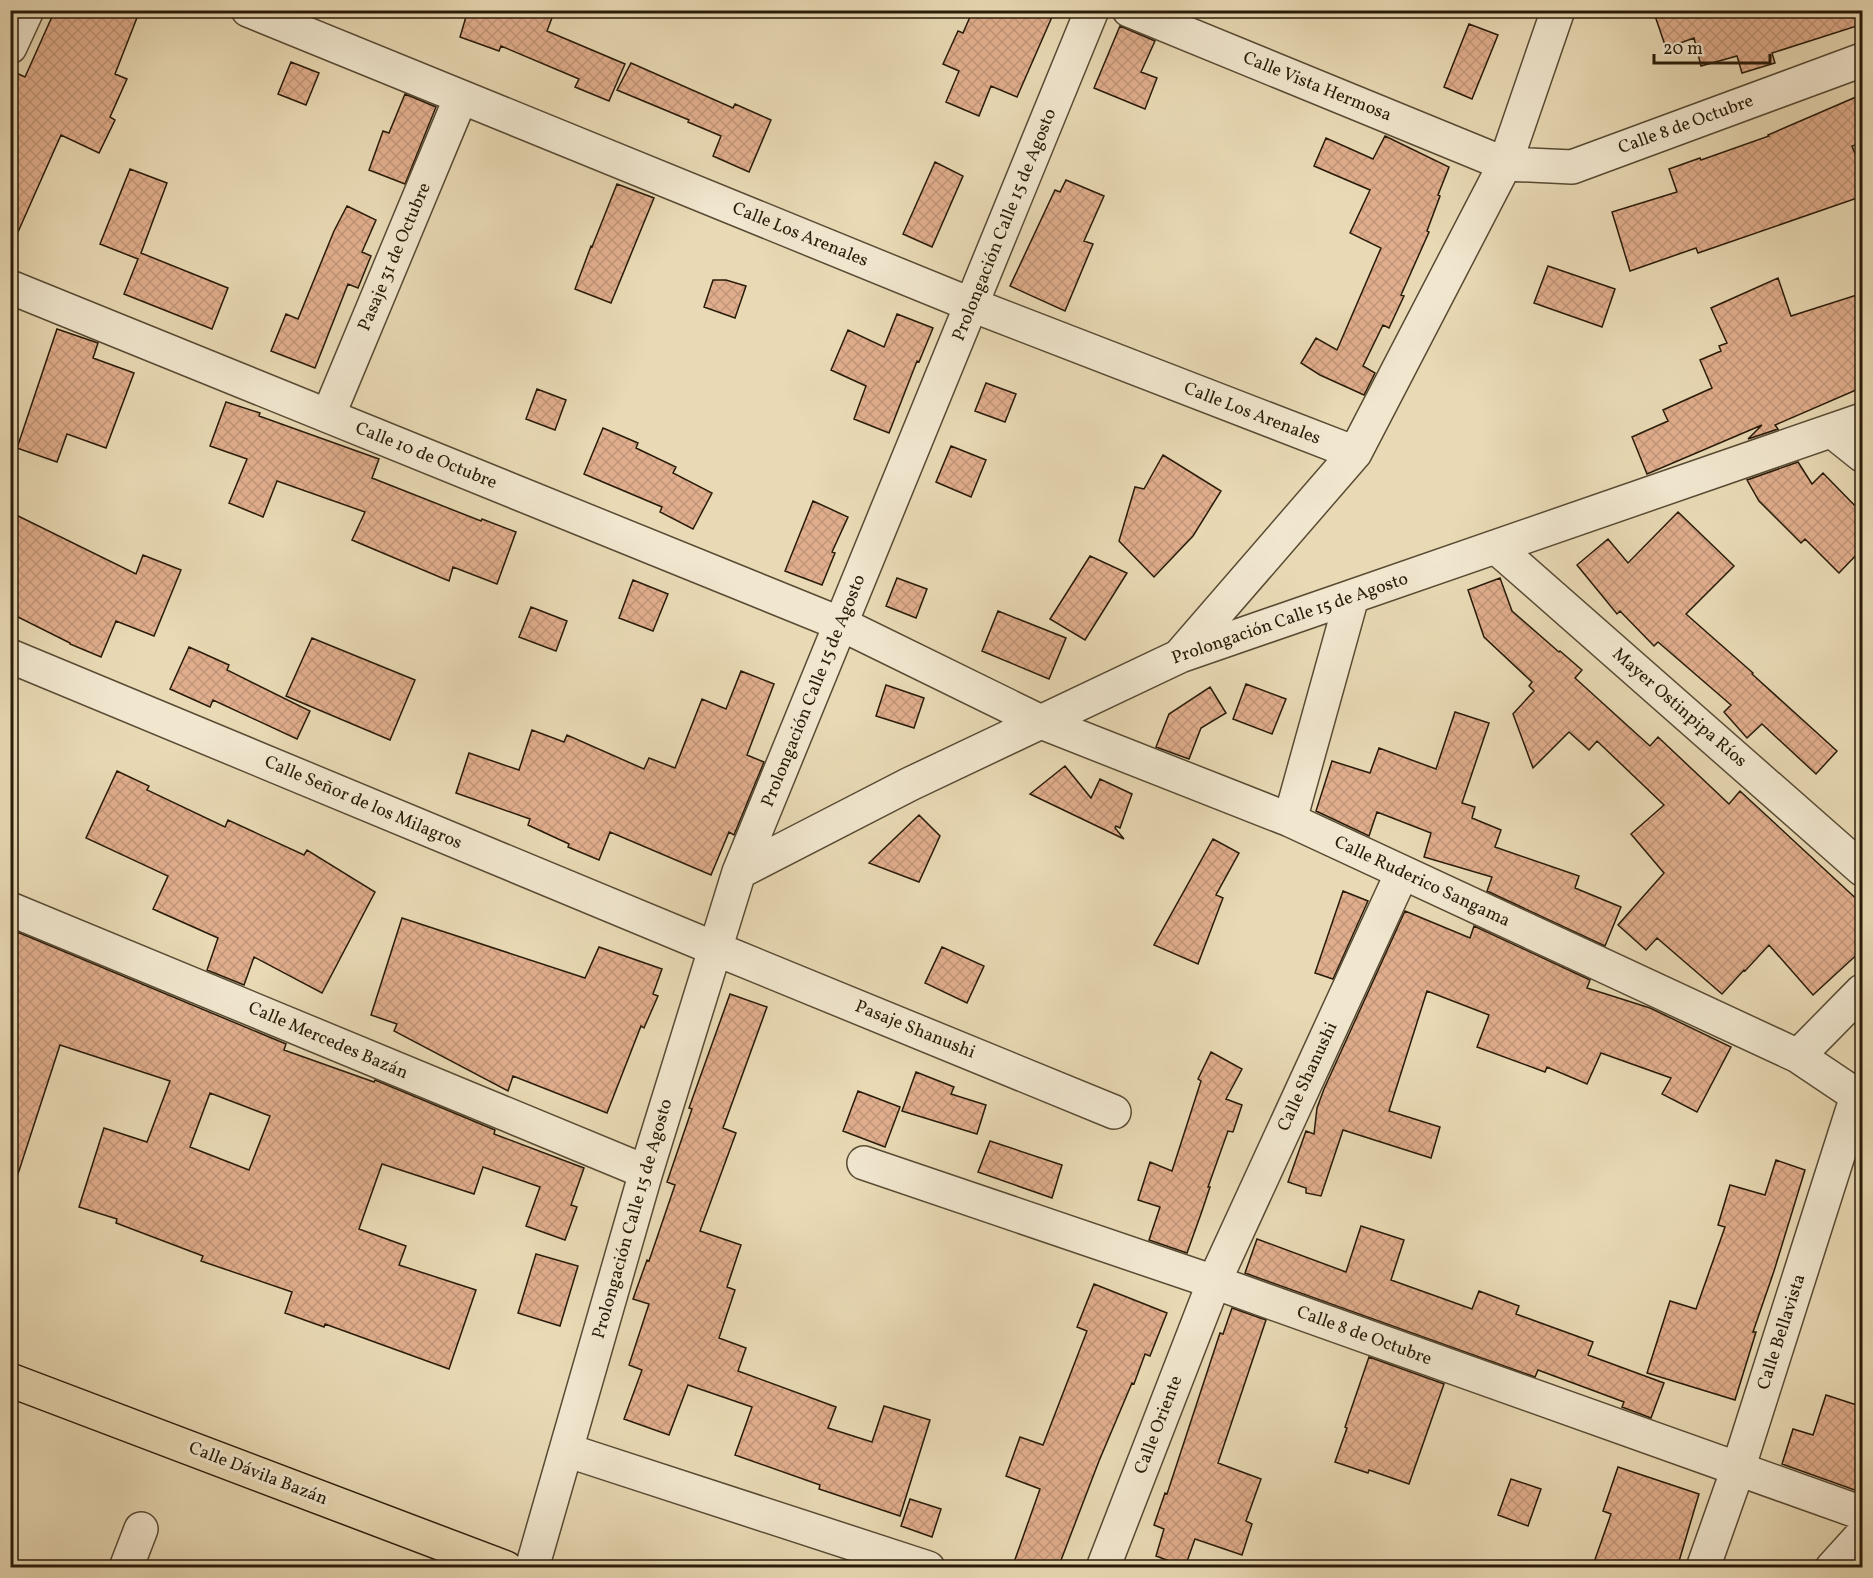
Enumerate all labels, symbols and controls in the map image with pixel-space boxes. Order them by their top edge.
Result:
scale bar [1654,27,1770,65]
text: 20 m [1663,37,1703,62]
street label: Calle Vista Hermosa [1239,46,1395,128]
street label: Calle 8 de Octubre [1615,89,1757,161]
street label: Prolongación Calle 15 de Agosto [947,105,1063,345]
street label: Pasaje 31 de Octubre [352,179,438,335]
street label: Calle Los Arenales [728,196,872,274]
street label: Calle Los Arenales [1180,376,1324,452]
street label: Calle 10 de Octubre [351,416,501,496]
street label: Prolongación Calle 15 de Agosto [1168,567,1412,671]
street label: Prolongación Calle 15 de Agosto [756,571,872,811]
street label: Mayer Ostinpipa Ríos [1606,642,1752,774]
street label: Calle Señor de los Milagros [260,750,466,856]
street label: Calle Ruderico Sangama [1330,830,1514,934]
street label: Pasaje Shanushi [851,994,979,1066]
street label: Calle Mercedes Bazán [244,996,412,1086]
street label: Calle Shanushi [1272,1018,1344,1136]
street label: Prolongación Calle 15 de Agosto [587,1096,679,1342]
street label: Calle Bellavista [1751,1271,1813,1393]
street label: Calle 8 de Octubre [1293,1300,1435,1372]
street label: Calle Oriente [1129,1372,1189,1478]
street label: Calle Dávila Bazán [185,1436,331,1512]

